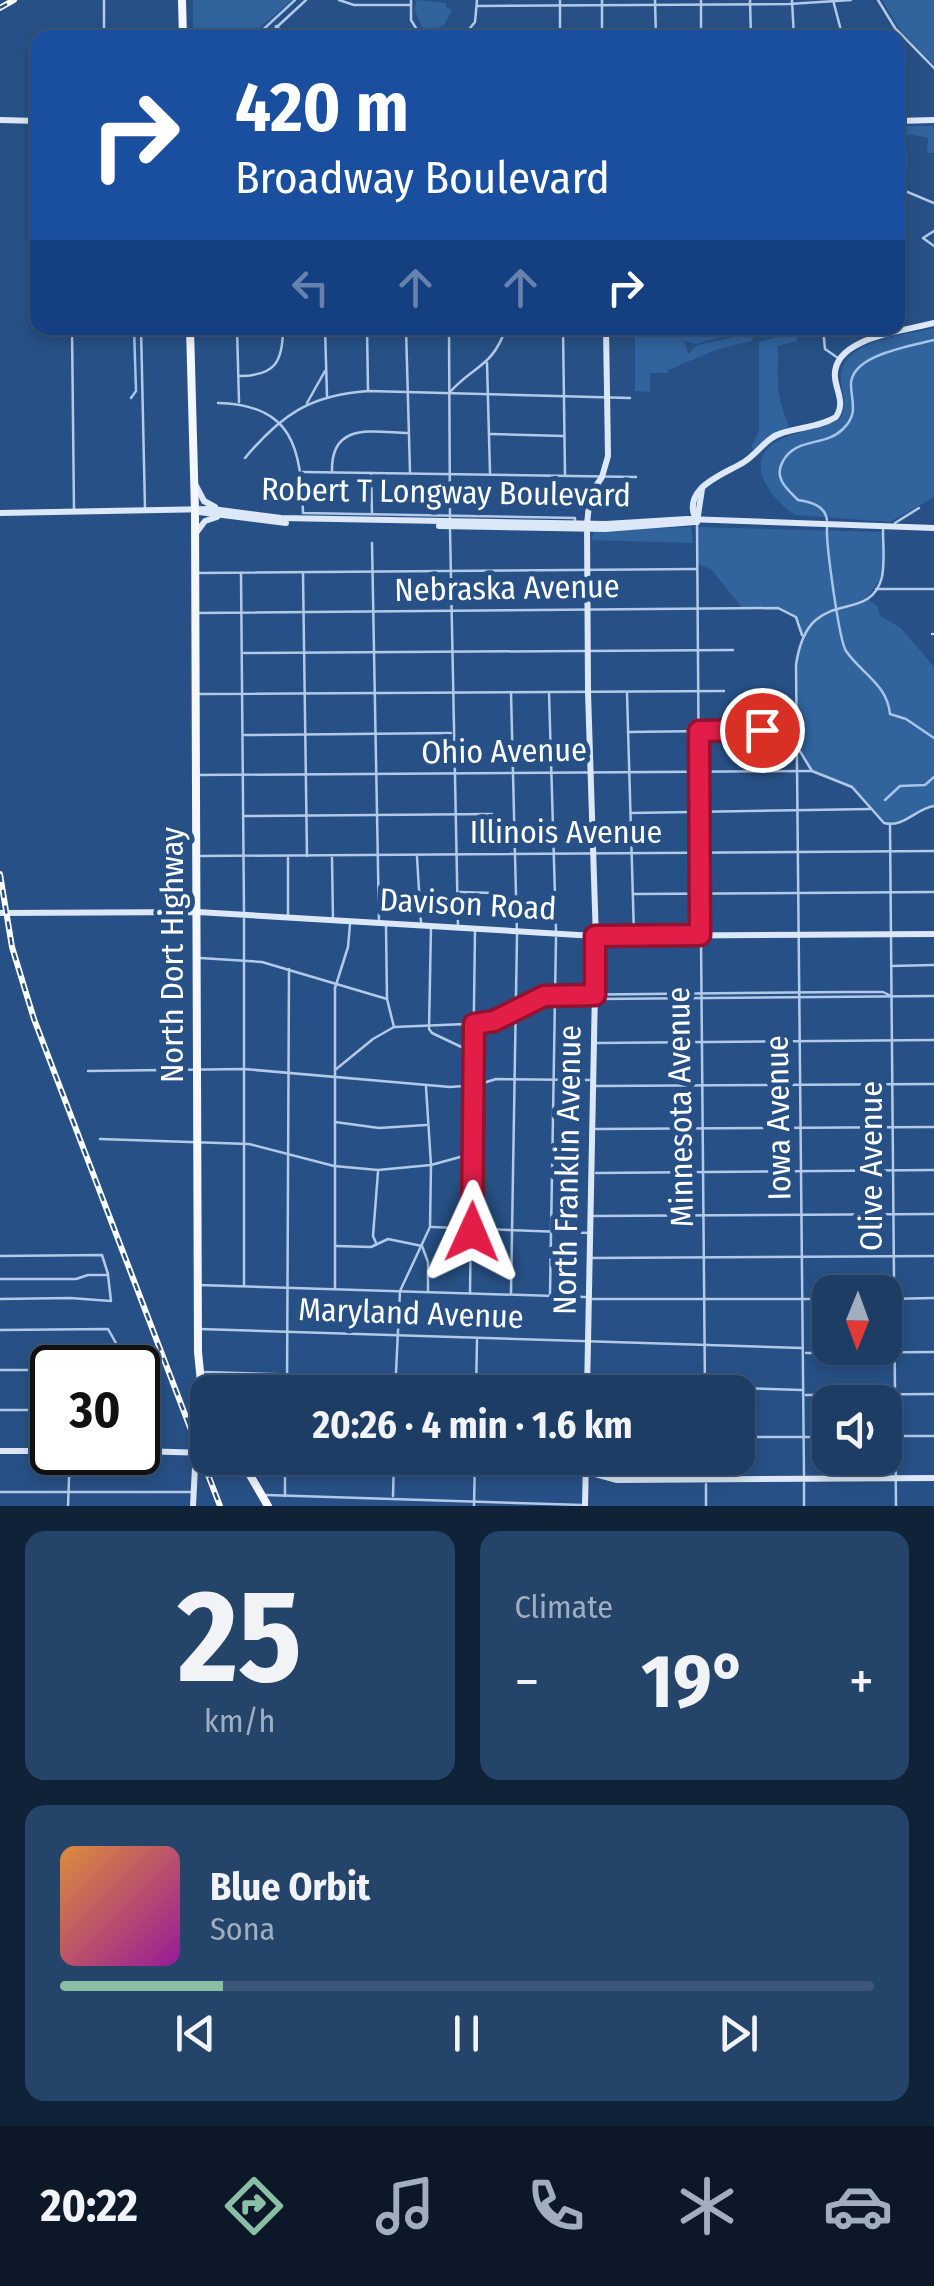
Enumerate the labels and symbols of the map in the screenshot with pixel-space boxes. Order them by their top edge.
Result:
street label: Robert T Longway Boulevard [261,470,631,514]
street label: Nebraska Avenue [394,567,620,609]
pin [720,688,805,773]
street label: Ohio Avenue [421,731,587,771]
street label: Illinois Avenue [470,813,662,851]
street label: North Dort Highway [153,826,191,1083]
street label: Davison Road [379,880,557,928]
street label: Minnesota Avenue [659,986,701,1228]
street label: North Franklin Avenue [545,1025,589,1315]
street label: Iowa Avenue [758,1035,798,1201]
street label: Olive Avenue [852,1081,890,1251]
position arrow [420,1180,524,1284]
north arrow [812,1275,902,1365]
street label: Maryland Avenue [298,1290,524,1336]
speed limit sign: 30 [30,1345,160,1475]

